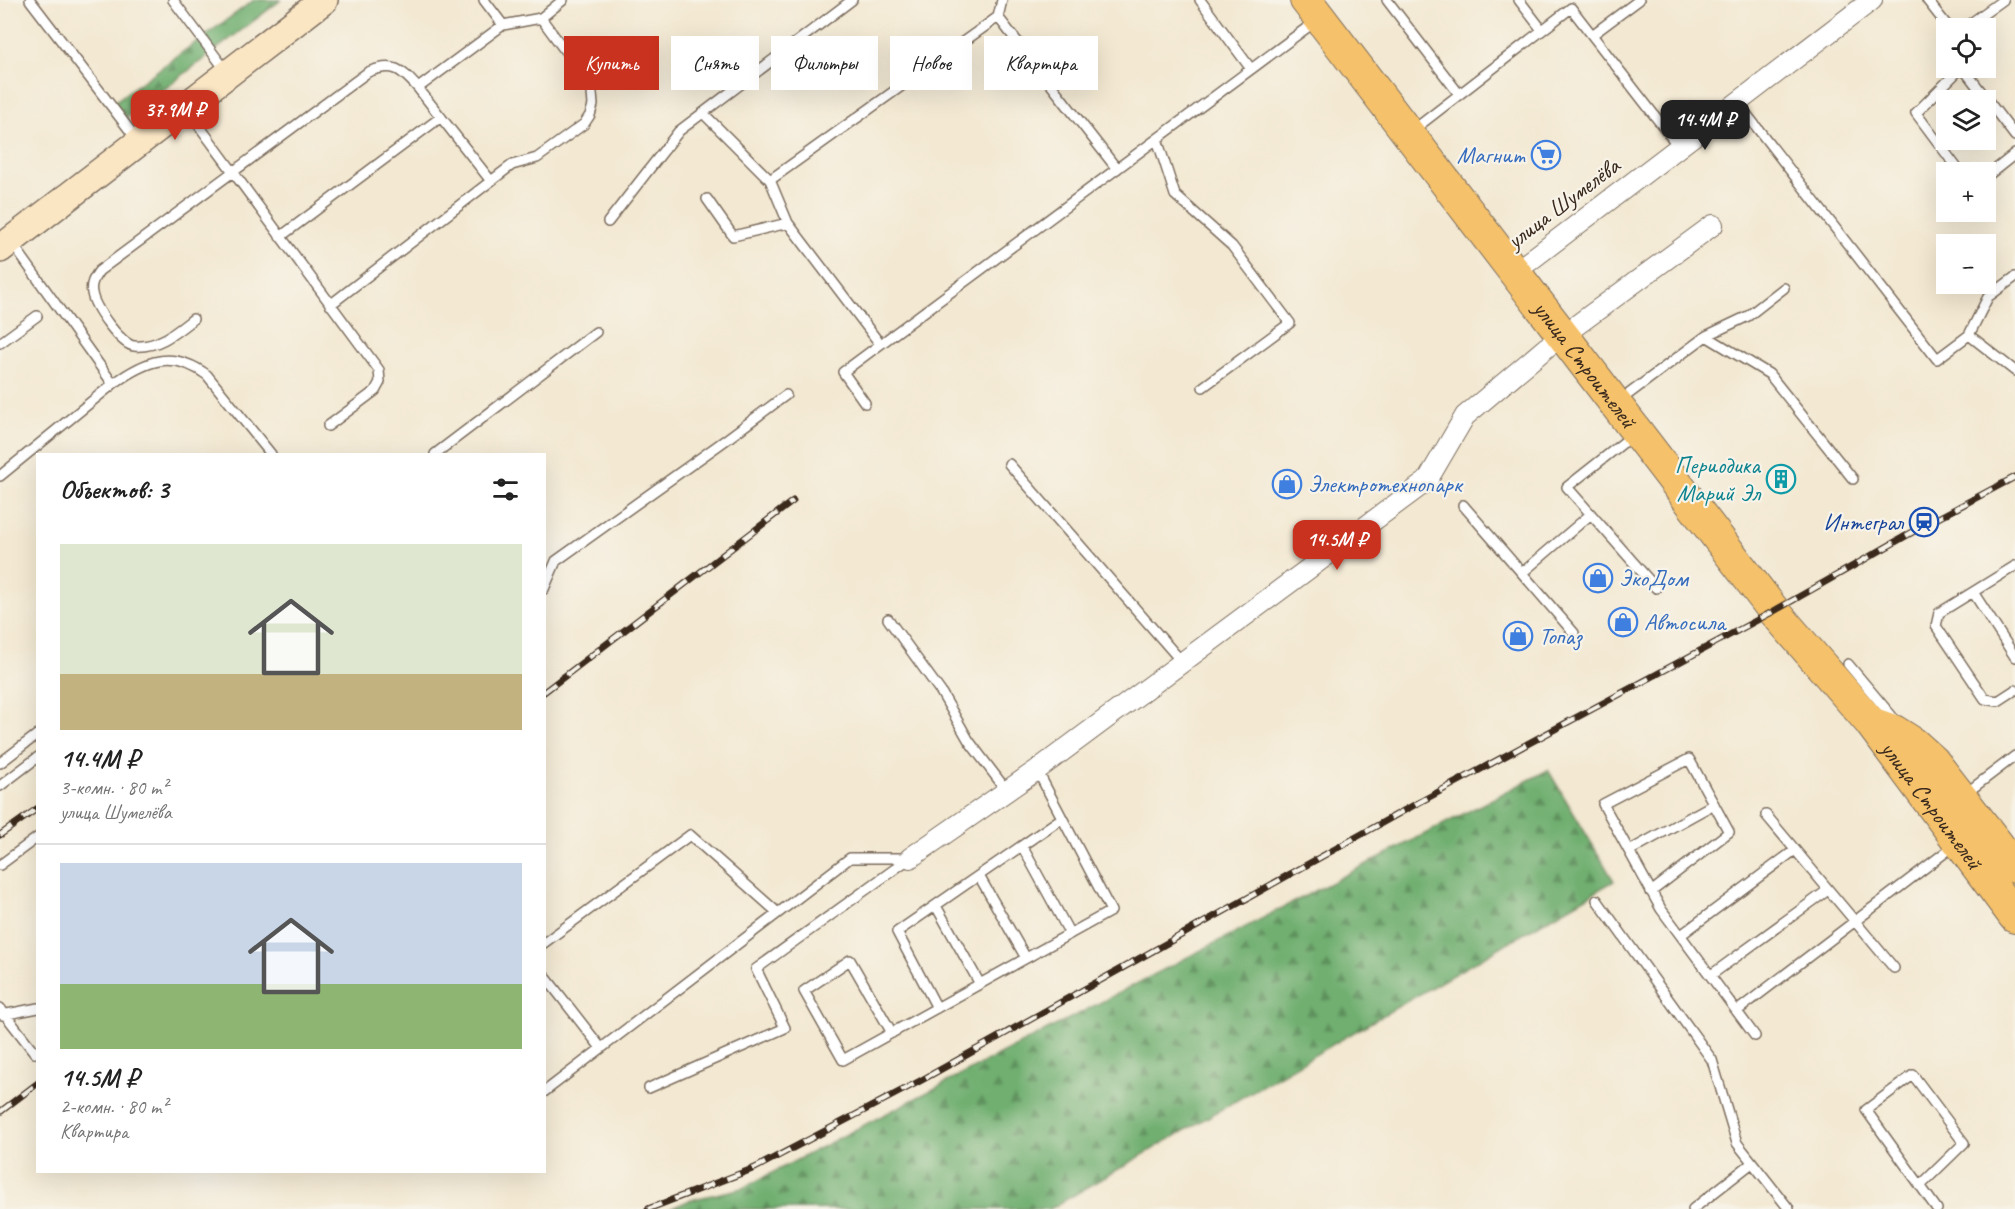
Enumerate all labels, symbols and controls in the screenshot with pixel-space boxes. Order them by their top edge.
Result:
map controls [1936,18,1996,294]
button: locate [1936,18,1996,78]
chip: Купить [564,36,659,90]
chip: Снять [671,36,759,90]
chip: Фильтры [771,36,878,90]
chip: Новое [890,36,972,90]
chip: Квартира [984,36,1098,90]
pin: 37.9M ₽ [120,90,230,141]
button: layers [1936,90,1996,150]
text: 37.9M ₽ [145,97,205,122]
pin: 14.4M ₽ [1650,100,1760,151]
text: 14.4M ₽ [1675,107,1735,132]
supermarket icon: Магнит [1530,139,1562,171]
place label: Магнит [1457,140,1526,170]
street label: улица Шумелёва [1499,150,1627,256]
button: + [1936,162,1996,222]
button: − [1936,234,1996,294]
street label: улица Строителей [1525,293,1645,436]
place label: Периодика Марий Эл [1675,450,1762,508]
building icon: Периодика Марий Эл [1765,463,1797,495]
shop icon: Электротехнопарк [1271,468,1303,500]
place label: Электротехнопарк [1308,469,1464,499]
text: Объектов: 3 [60,473,169,506]
icon: filters [489,473,522,506]
station icon: Интеграл [1908,506,1940,538]
place label: Интеграл [1823,507,1905,537]
pin: 14.5M ₽ [1282,520,1392,571]
text: 14.5M ₽ [1307,527,1367,552]
shop icon: ЭкоДом [1582,562,1614,594]
place label: ЭкоДом [1619,563,1690,593]
icon: home [237,583,345,691]
shop icon: Автосила [1607,606,1639,638]
place label: Автосила [1644,607,1727,637]
shop icon: Топаз [1502,620,1534,652]
place label: Топаз [1539,621,1583,651]
street label: улица Строителей [1873,733,1991,877]
text: 14.4M ₽ [60,742,139,775]
text: 3-комн. · 80 m² [60,775,168,800]
text: улица Шумелёва [60,800,172,825]
icon: home [237,902,345,1010]
text: 14.5M ₽ [60,1061,139,1094]
text: 2-комн. · 80 m² [60,1094,168,1119]
text: Квартира [60,1119,128,1144]

